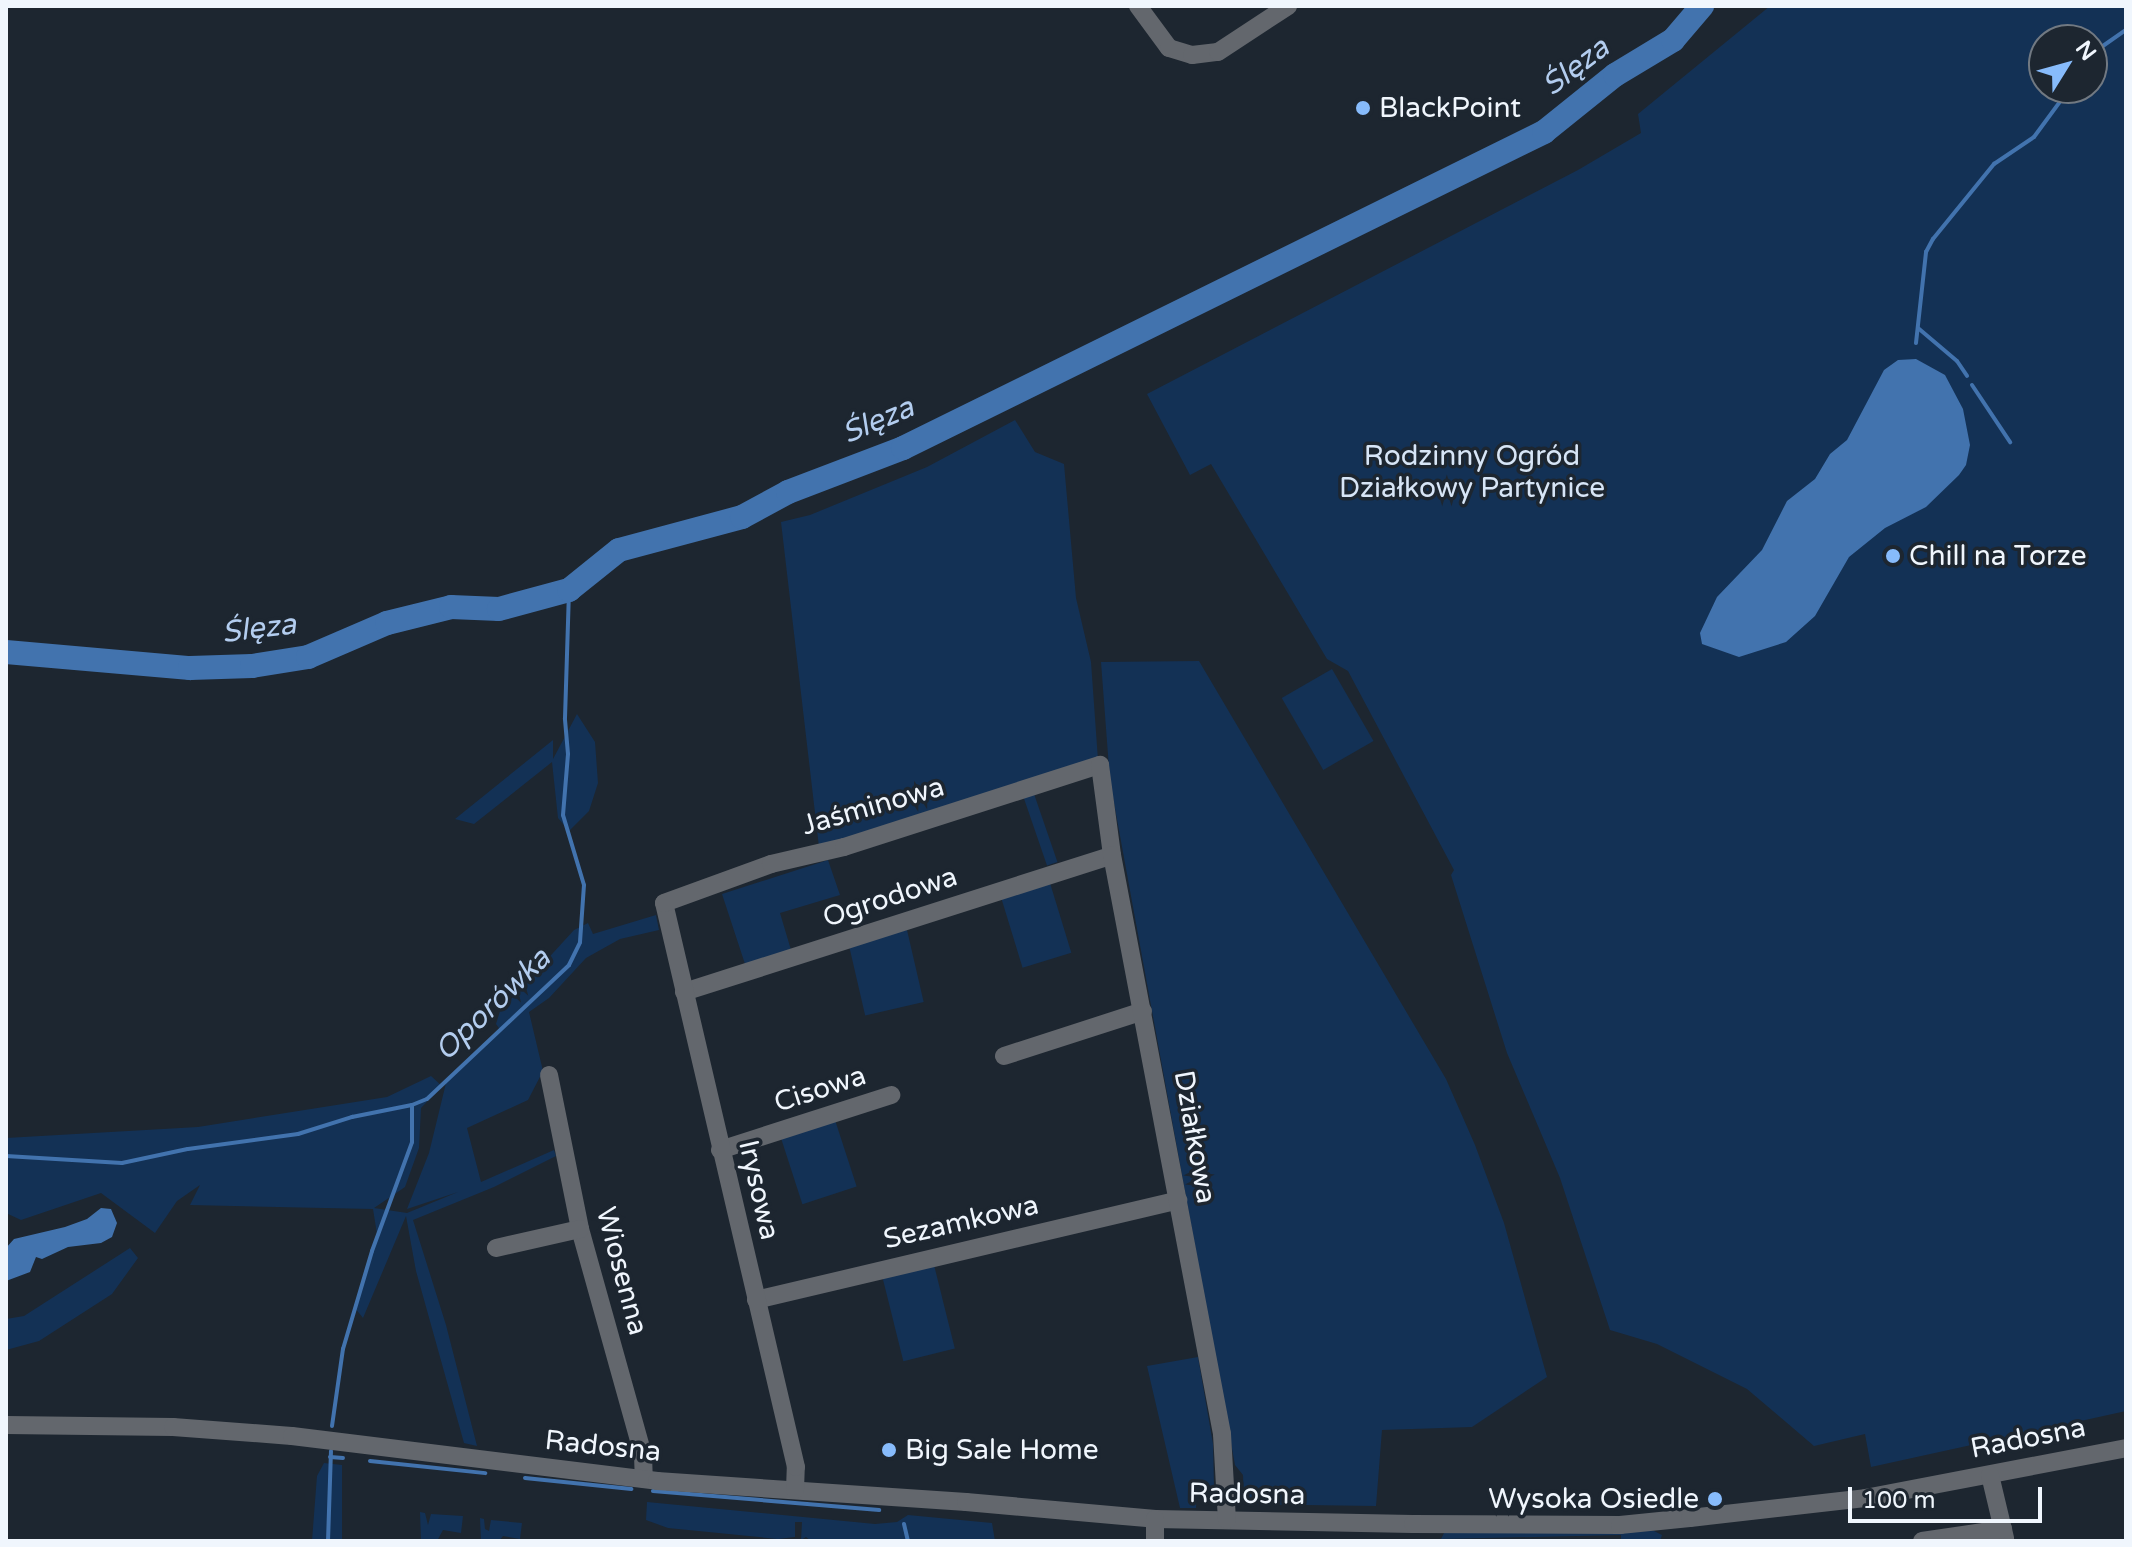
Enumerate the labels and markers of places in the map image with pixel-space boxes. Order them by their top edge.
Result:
place label: BlackPoint [1379,91,1521,125]
marker: BlackPoint [1354,99,1372,117]
place label: Chill na Torze [1909,539,2087,573]
marker: Chill na Torze [1884,547,1902,565]
place label: Big Sale Home [905,1433,1099,1467]
marker: Big Sale Home [880,1441,898,1459]
place label: Wysoka Osiedle [1488,1482,1699,1516]
marker: Wysoka Osiedle [1706,1490,1724,1508]

